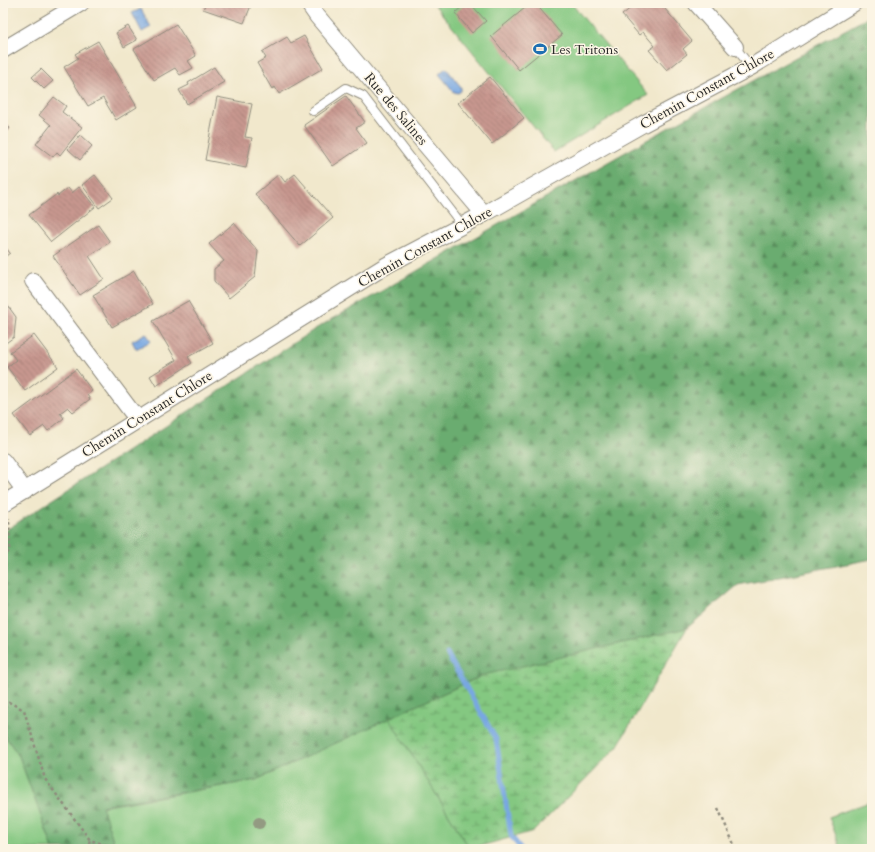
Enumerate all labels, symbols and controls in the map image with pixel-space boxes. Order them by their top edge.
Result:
place label: Les Tritons [551,40,619,59]
sports icon: Les Tritons [532,41,548,57]
street label: Chemin Constant Chlore [636,44,778,134]
street label: Rue des Salines [360,69,432,150]
street label: Chemin Constant Chlore [354,202,496,292]
street label: Chemin Constant Chlore [78,366,216,462]

